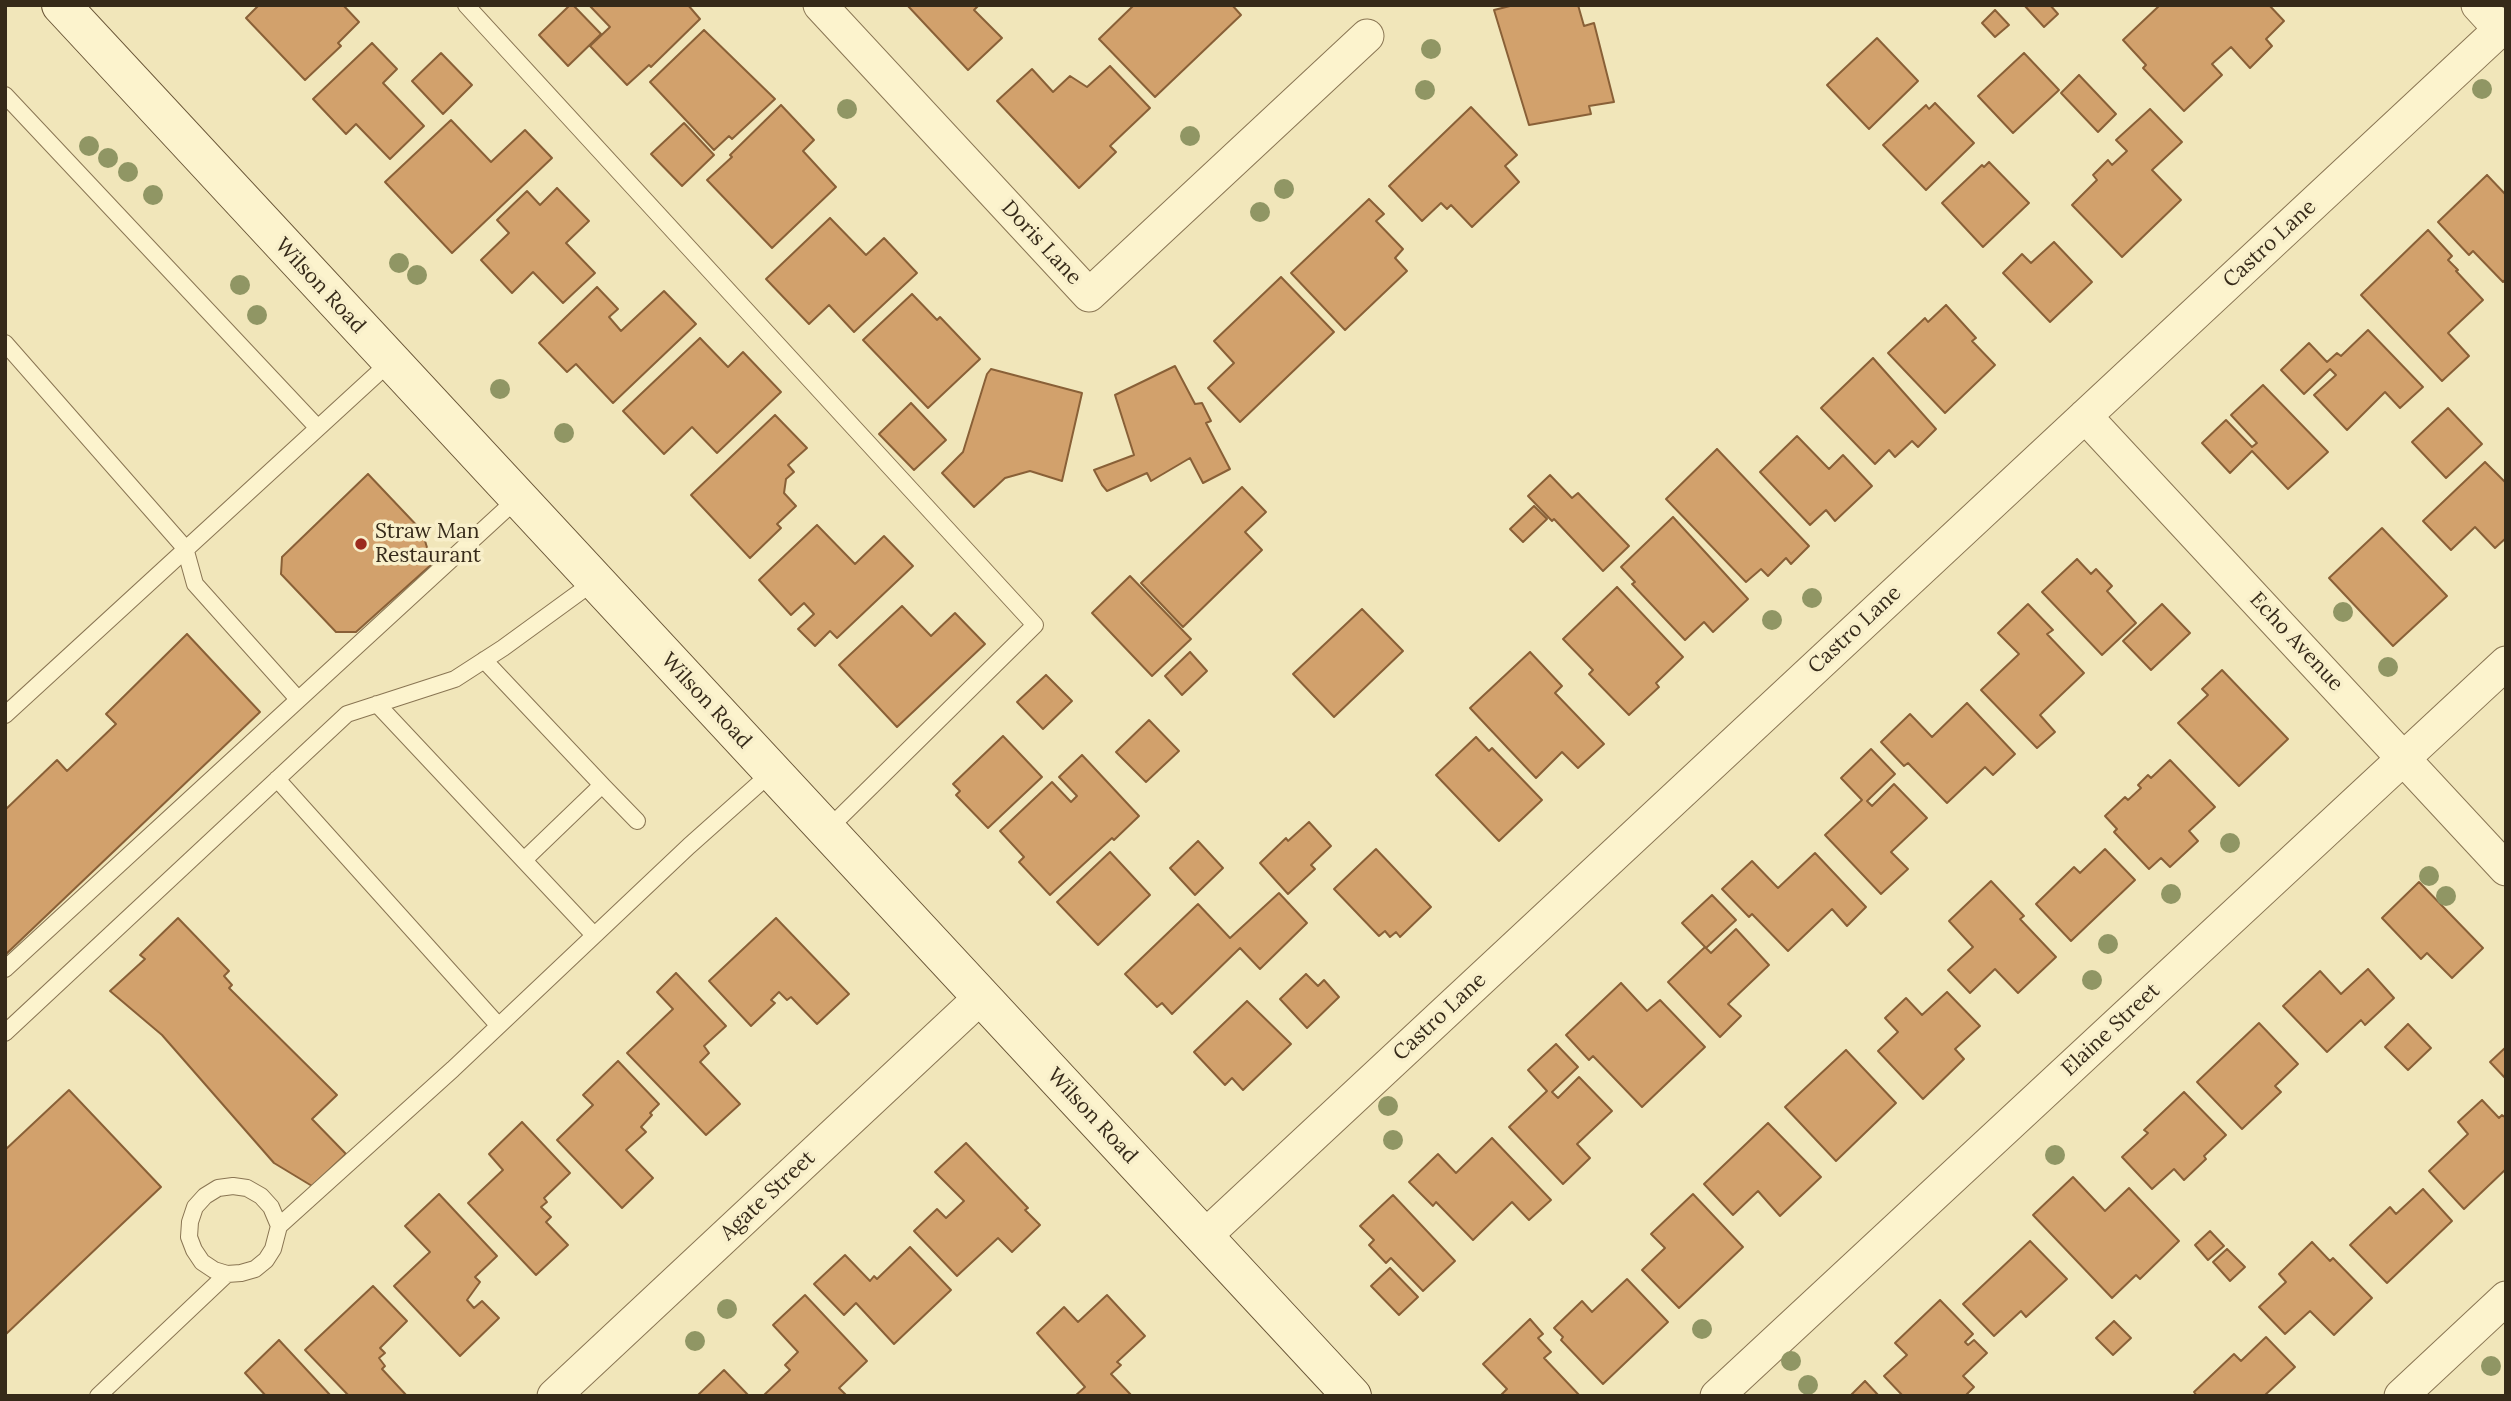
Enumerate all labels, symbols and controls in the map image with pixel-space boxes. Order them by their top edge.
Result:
street label: Castro Lane [2218,195,2322,293]
street label: Doris Lane [996,196,1086,290]
street label: Wilson Road [269,233,371,339]
place label: Straw Man Restaurant [375,519,481,569]
marker: Straw Man Restaurant [353,536,369,552]
street label: Castro Lane [1803,581,1907,679]
street label: Echo Avenue [2244,587,2348,697]
street label: Wilson Road [655,648,757,754]
street label: Castro Lane [1388,968,1492,1066]
street label: Elaine Street [2057,978,2165,1082]
street label: Wilson Road [1041,1063,1143,1169]
street label: Agate Street [716,1146,820,1246]

